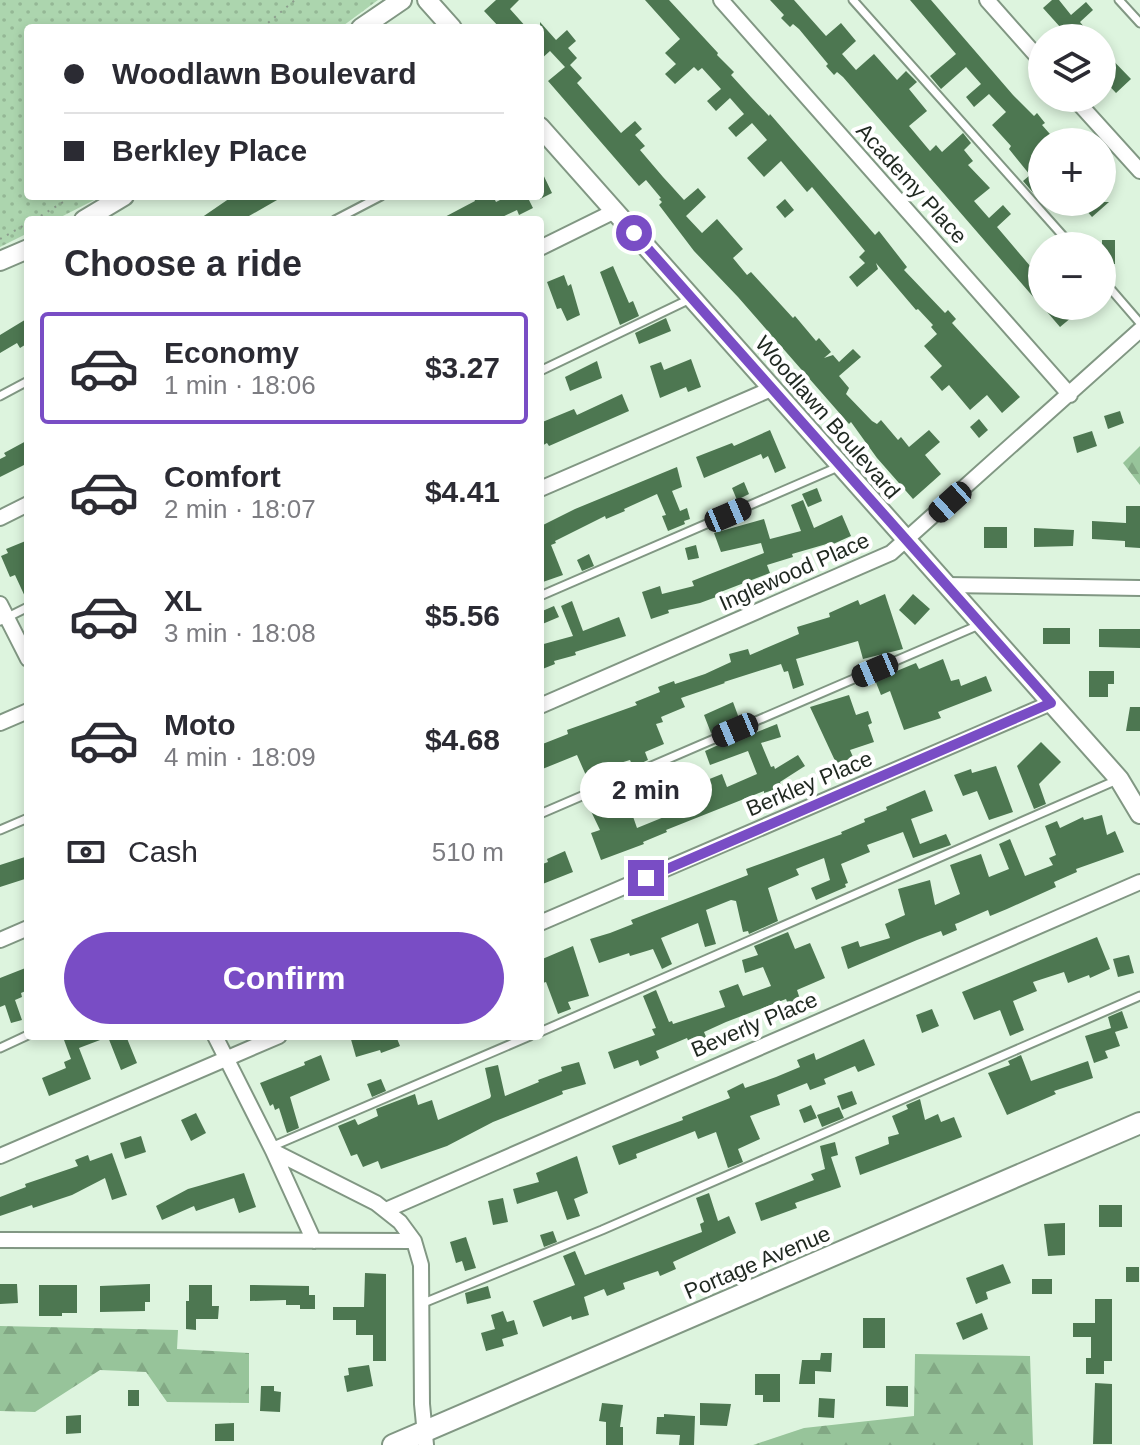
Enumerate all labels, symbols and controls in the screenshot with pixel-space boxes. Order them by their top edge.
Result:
map controls [1028,24,1116,320]
button: layers [1028,24,1116,112]
text: Woodlawn Boulevard [112,57,416,90]
street label: Academy Place [851,118,972,248]
button: + [1028,128,1116,216]
text: Berkley Place [112,134,307,167]
route start [616,215,652,251]
button: − [1028,232,1116,320]
text: Choose a ride [64,243,302,284]
street label: Woodlawn Boulevard [750,331,905,504]
icon: car [68,332,140,404]
text: Economy [164,336,299,369]
text: $3.27 [425,351,500,384]
text: 1 min · 18:06 [164,370,316,400]
icon: car [68,456,140,528]
text: Comfort [164,460,281,493]
text: $4.41 [425,475,500,508]
car [924,477,976,527]
text: 2 min · 18:07 [164,494,316,524]
car [701,495,755,535]
street label: Inglewood Place [715,527,873,616]
icon: car [68,580,140,652]
text: XL [164,584,202,617]
text: $5.56 [425,599,500,632]
text: 3 min · 18:08 [164,618,316,648]
car [848,650,902,690]
icon: car [68,704,140,776]
text: Moto [164,708,236,741]
car [708,710,762,750]
text: $4.68 [425,723,500,756]
text: 4 min · 18:09 [164,742,316,772]
street label: Berkley Place [742,746,876,821]
callout: 2 min [580,762,712,818]
text: 2 min [612,775,680,805]
icon: cash [64,830,108,874]
text: Cash [128,835,198,868]
text: 510 m [432,837,504,867]
route end [628,860,664,896]
button: Confirm [64,932,504,1024]
street label: Beverly Place [687,987,821,1062]
street label: Portage Avenue [680,1220,834,1304]

